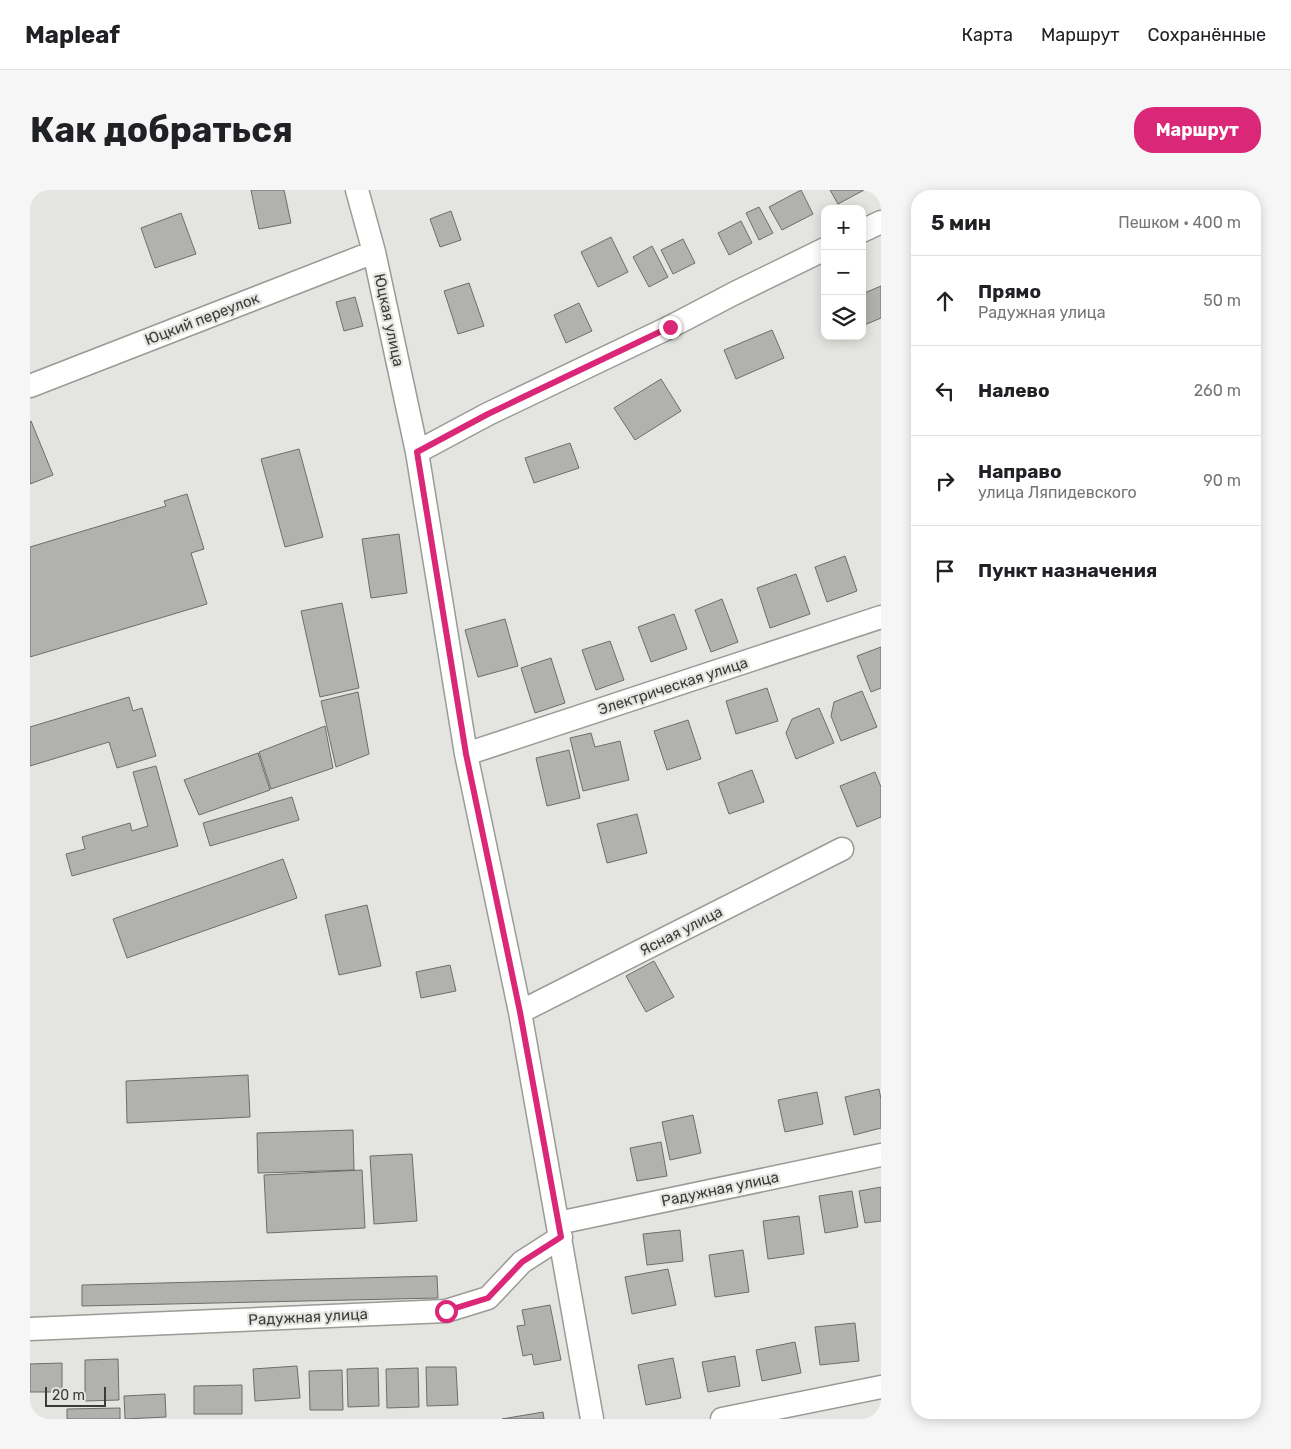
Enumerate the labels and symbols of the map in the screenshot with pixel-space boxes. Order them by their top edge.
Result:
street label: Юцкая улица [370,272,408,368]
street label: Юцкий переулок [142,289,262,349]
route end [659,316,682,339]
street label: Электрическая улица [596,653,750,719]
street label: Ясная улица [637,902,725,960]
street label: Радужная улица [660,1168,780,1210]
route start [435,1300,458,1323]
street label: Радужная улица [248,1305,368,1329]
scale bar [45,1384,106,1407]

